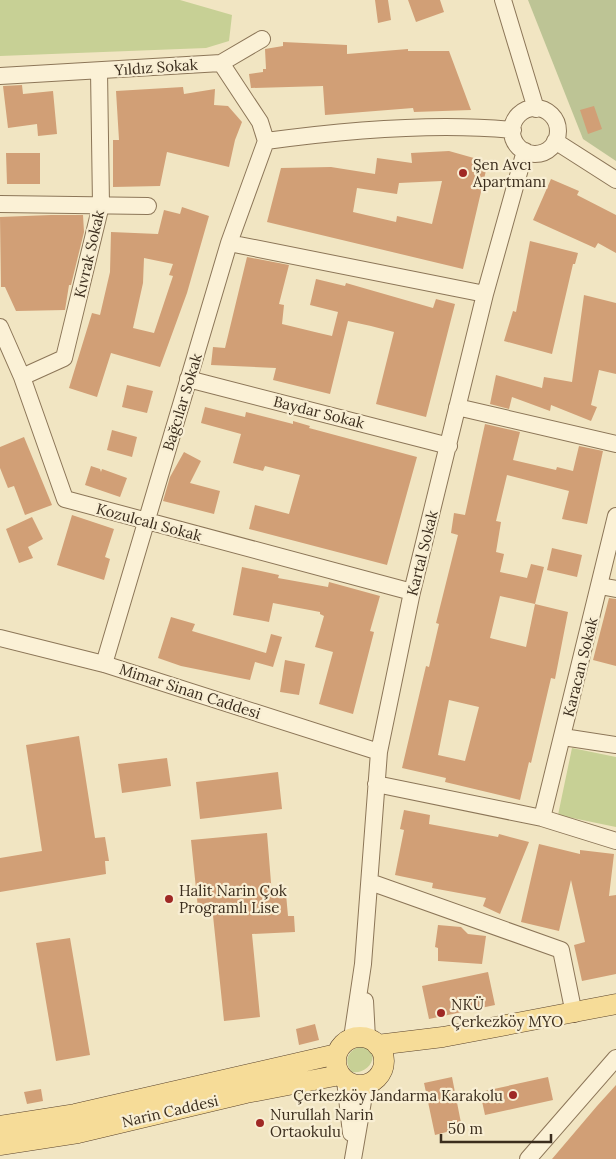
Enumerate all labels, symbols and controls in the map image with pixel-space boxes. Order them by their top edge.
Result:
street label: Yıldız Sokak [113,55,198,79]
place label: Şen Avcı Apartmanı [472,155,546,191]
marker: Şen Avcı Apartmanı [457,167,469,179]
street label: Kıvrak Sokak [70,208,108,300]
street label: Bağcılar Sokak [158,351,206,453]
street label: Baydar Sokak [272,392,366,432]
street label: Kozulcalı Sokak [94,499,204,545]
street label: Kartal Sokak [402,508,442,598]
street label: Karacan Sokak [558,615,602,719]
street label: Mimar Sinan Caddesi [117,659,263,723]
place label: Halit Narin Çok Programlı Lise [179,881,287,917]
marker: Halit Narin Çok Programlı Lise [163,893,175,905]
place label: NKÜ Çerkezköy MYO [451,995,563,1031]
marker: NKÜ Çerkezköy MYO [435,1007,447,1019]
place label: Çerkezköy Jandarma Karakolu [293,1086,503,1105]
marker: Çerkezköy Jandarma Karakolu [507,1089,519,1101]
street label: Narin Caddesi [120,1091,220,1131]
place label: Nurullah Narin Ortaokulu [270,1105,374,1141]
scale bar [441,1112,551,1144]
marker: Nurullah Narin Ortaokulu [254,1117,266,1129]
text: 50 m [448,1119,483,1138]

